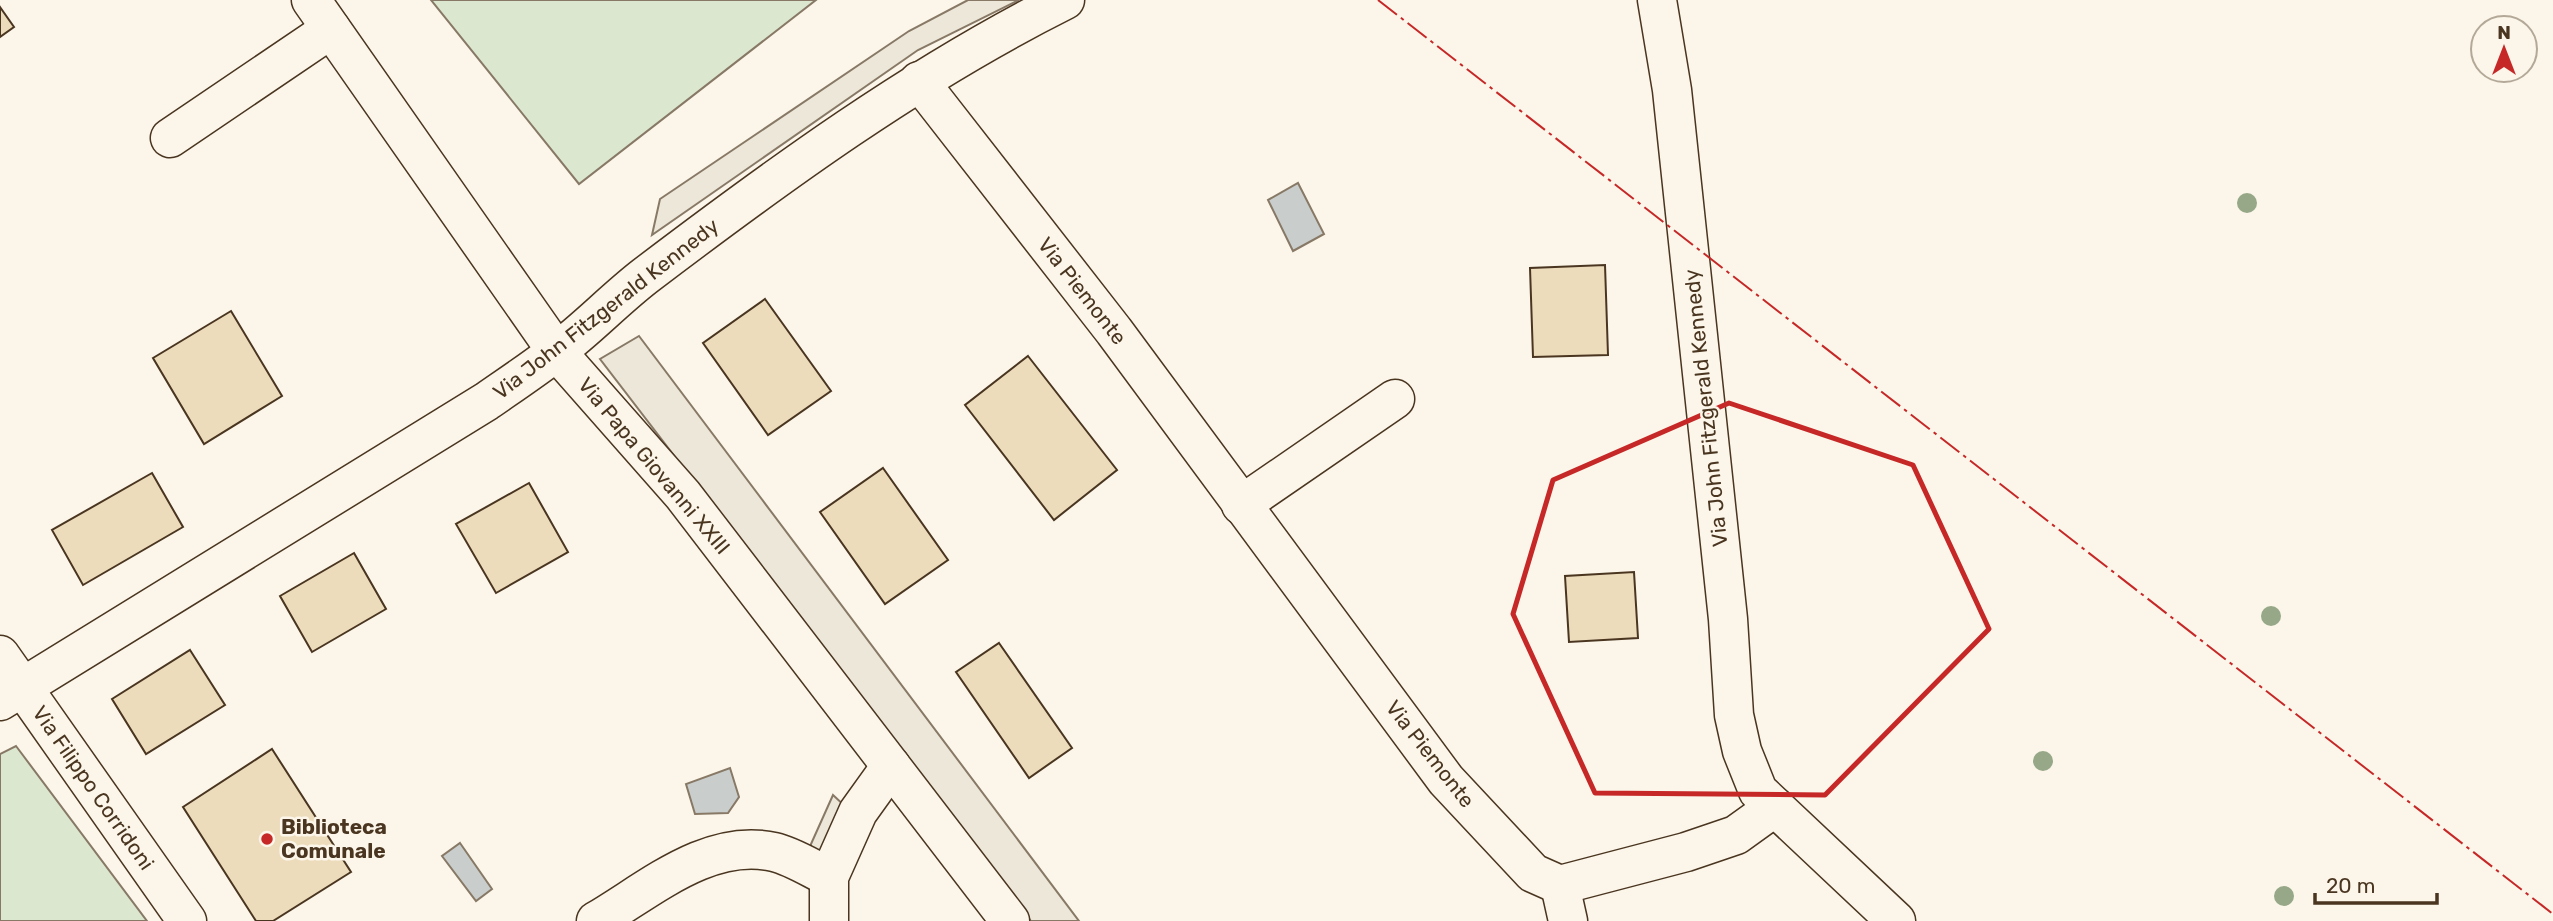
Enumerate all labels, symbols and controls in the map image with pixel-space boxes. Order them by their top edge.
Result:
north arrow [2469,14,2539,84]
text: N [2497,21,2511,44]
street label: Via John Fitzgerald Kennedy [488,213,724,404]
street label: Via Piemonte [1033,232,1132,349]
street label: Via John Fitzgerald Kennedy [1678,268,1733,548]
street label: Via Papa Giovanni XXIII [573,372,736,559]
street label: Via Piemonte [1381,695,1480,812]
street label: Via Filippo Corridoni [27,701,159,875]
place label: Biblioteca Comunale [281,814,387,863]
marker: Biblioteca Comunale [259,831,275,847]
scale bar [2315,862,2438,906]
text: 20 m [2326,873,2375,898]

